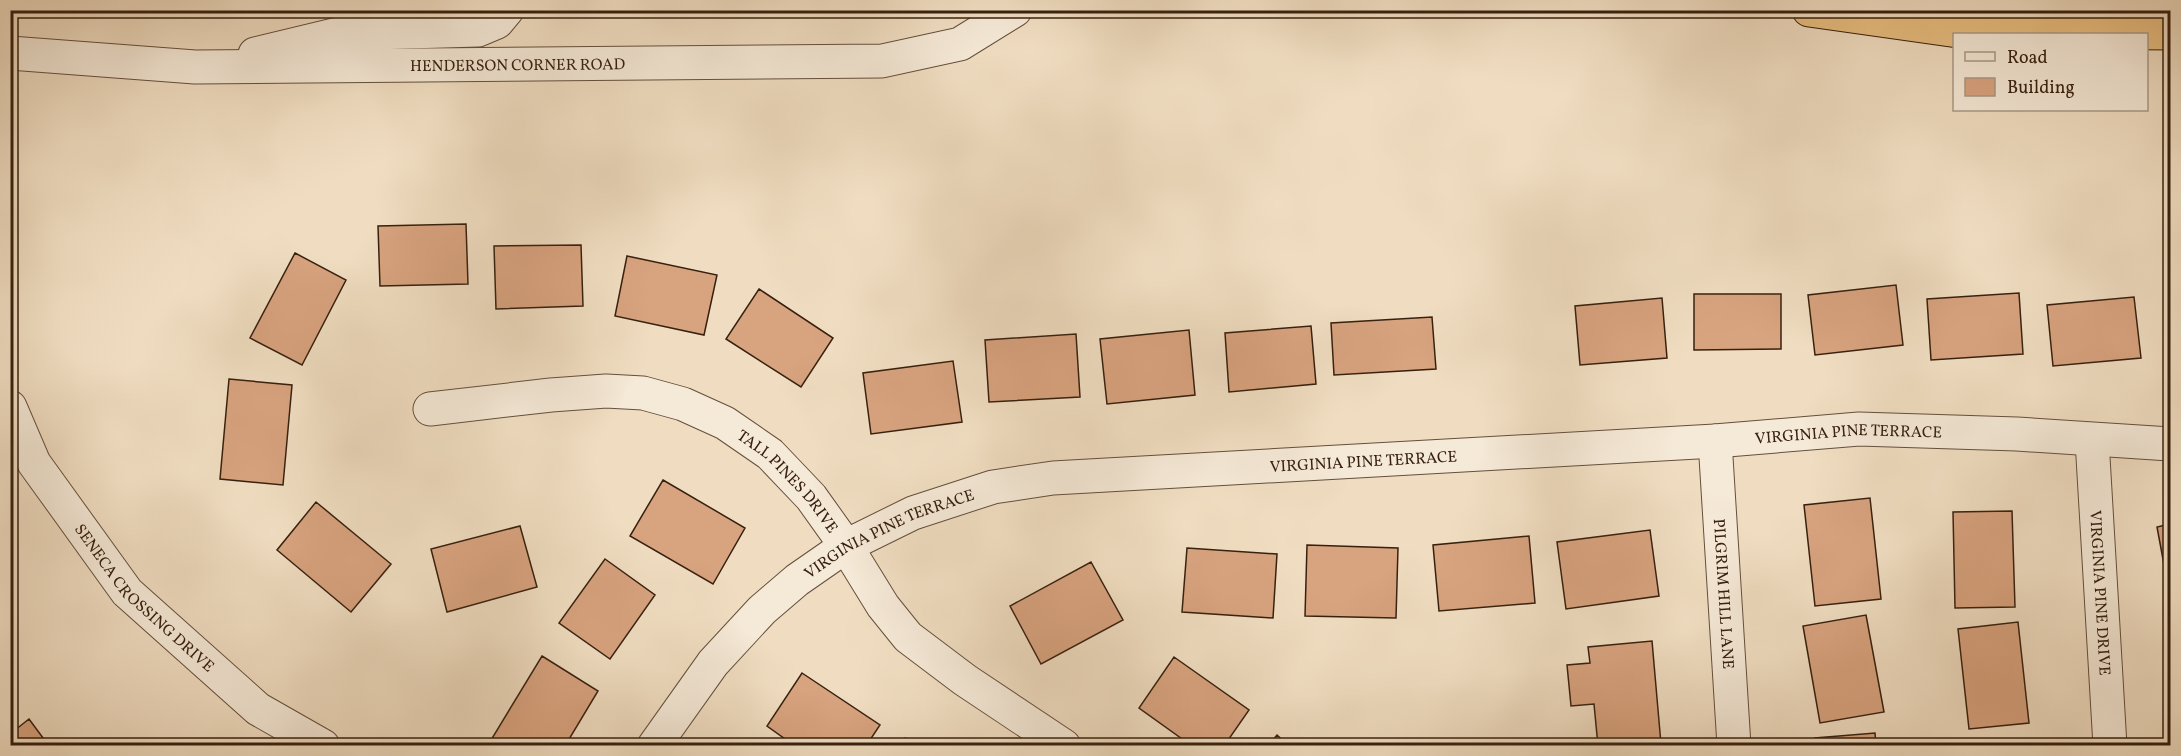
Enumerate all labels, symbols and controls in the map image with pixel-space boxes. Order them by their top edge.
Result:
legend [1953,33,2148,111]
text: Road [2007,46,2048,71]
street label: HENDERSON CORNER ROAD [410,54,625,78]
text: Building [2007,76,2075,101]
street label: VIRGINIA PINE TERRACE [1754,420,1942,451]
street label: TALL PINES DRIVE [732,425,842,538]
street label: VIRGINIA PINE TERRACE [1269,446,1458,479]
street label: VIRGINIA PINE TERRACE [800,485,977,585]
street label: VIRGINIA PINE DRIVE [2083,510,2115,676]
street label: PILGRIM HILL LANE [1707,518,1738,670]
street label: SENECA CROSSING DRIVE [68,520,218,678]

